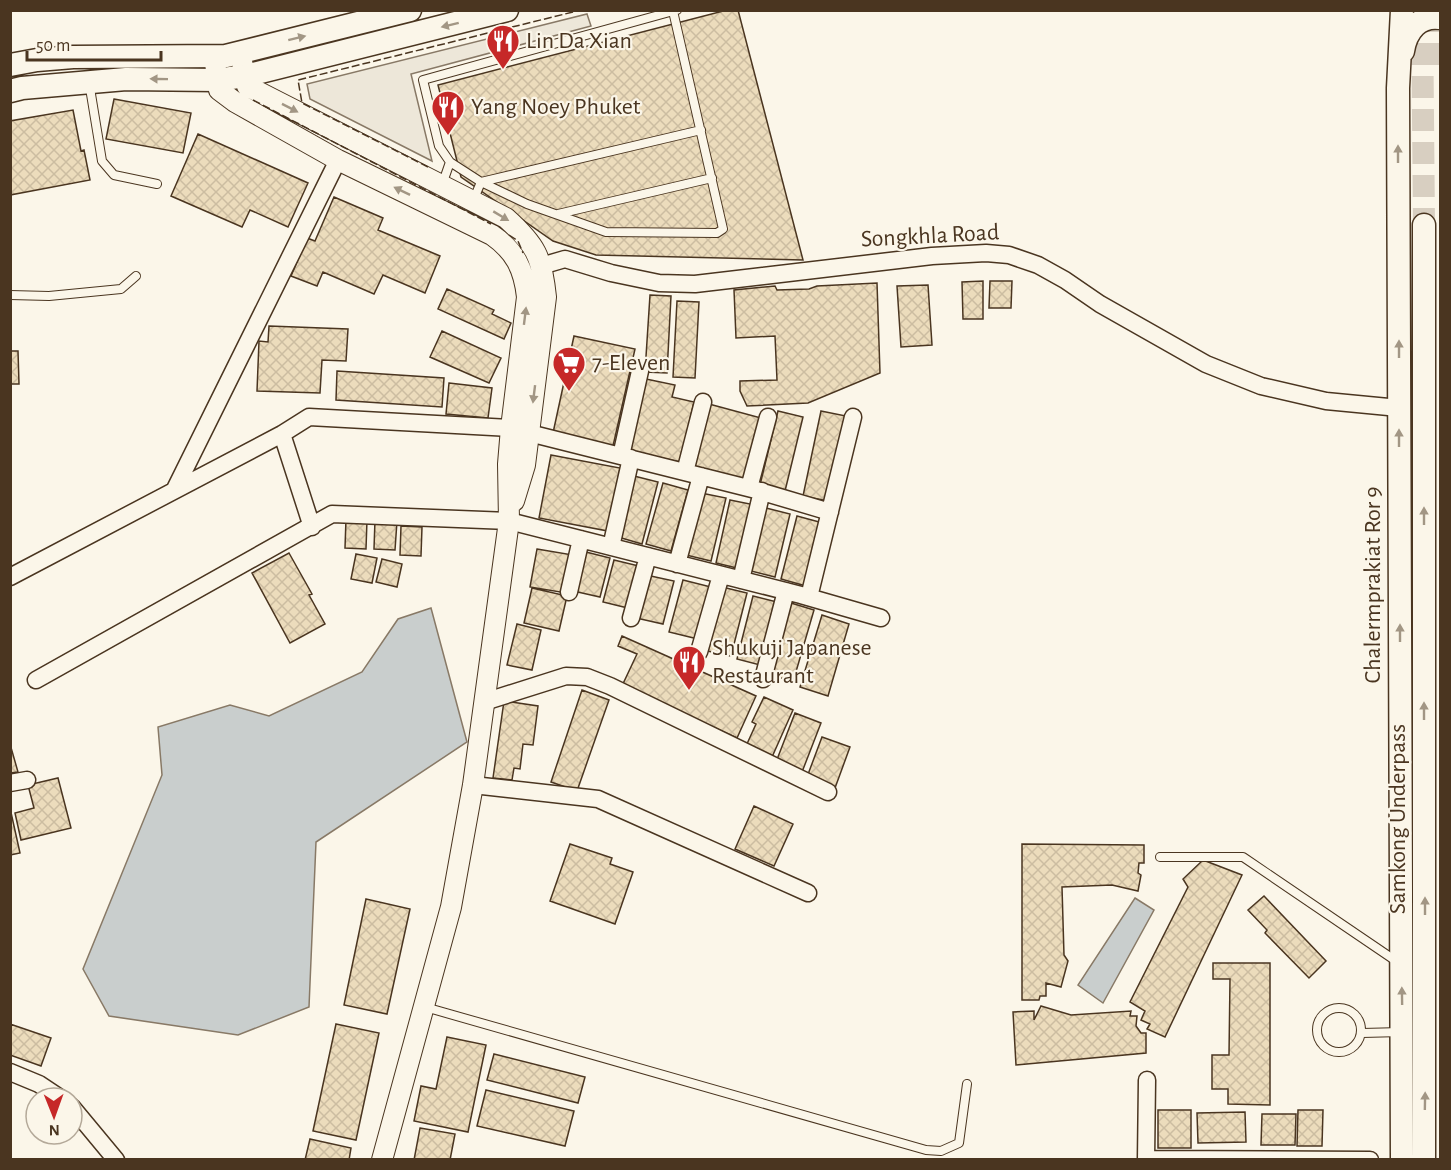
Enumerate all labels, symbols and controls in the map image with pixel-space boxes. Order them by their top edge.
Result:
one-way arrow [441,20,459,30]
restaurant icon: Lin Da Xian [485,23,521,70]
scale bar [27,24,160,62]
place label: Lin Da Xian [526,29,632,53]
one-way arrow [288,33,306,43]
text: 50 m [36,37,70,55]
one-way arrow [149,75,168,84]
restaurant icon: Yang Noey Phuket [430,89,466,136]
place label: Yang Noey Phuket [471,95,641,119]
one-way arrow [282,103,299,113]
one-way arrow [1393,145,1403,164]
one-way arrow [393,186,410,195]
one-way arrow [493,211,509,222]
street label: Songkhla Road [860,220,1000,252]
one-way arrow [520,307,530,326]
one-way arrow [1394,340,1404,359]
supermarket icon: 7-Eleven [551,345,587,392]
place label: 7-Eleven [592,351,670,375]
one-way arrow [529,384,539,403]
one-way arrow [1394,429,1404,448]
street label: Chalermprakiat Ror 9 [1361,486,1385,684]
one-way arrow [1419,507,1429,526]
one-way arrow [1395,624,1405,643]
place label: Shukuji Japanese Restaurant [712,636,872,688]
restaurant icon: Shukuji Japanese Restaurant [671,644,707,691]
one-way arrow [1419,702,1429,721]
street label: Samkong Underpass [1386,724,1410,914]
one-way arrow [1420,897,1430,916]
one-way arrow [1397,987,1407,1006]
north arrow [24,1086,84,1146]
one-way arrow [1420,1092,1430,1111]
text: N [49,1122,60,1138]

